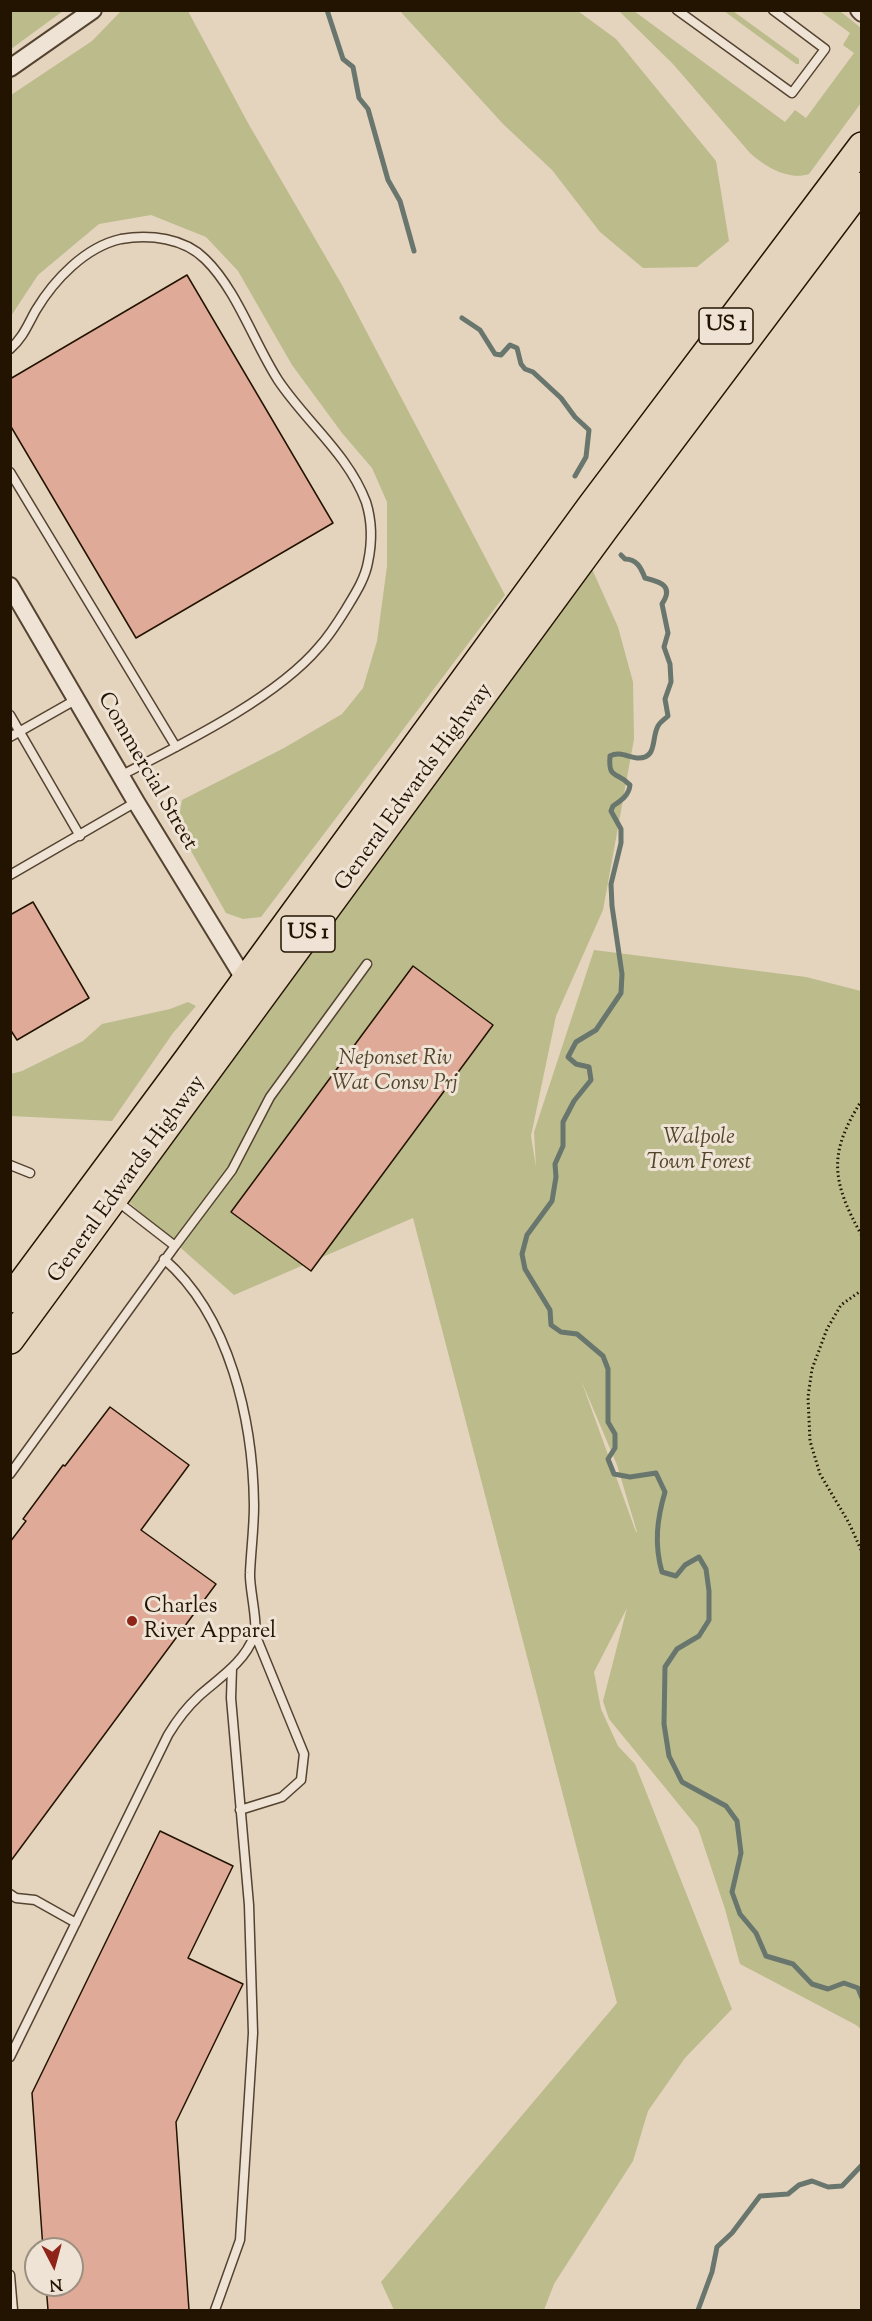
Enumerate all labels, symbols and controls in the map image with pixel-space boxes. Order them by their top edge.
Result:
road number: US 1 [699,308,753,344]
street label: General Edwards Highway [331,679,499,897]
street label: Commercial Street [90,688,202,856]
road number: US 1 [281,916,335,952]
park label: Neponset Riv Wat Consv Prj [332,1047,458,1098]
street label: General Edwards Highway [44,1071,212,1289]
park label: Walpole Town Forest [647,1126,751,1178]
place label: Charles River Apparel [144,1595,276,1646]
marker: Charles River Apparel [125,1614,139,1628]
north arrow [24,2237,84,2297]
text: N [48,2271,63,2296]

